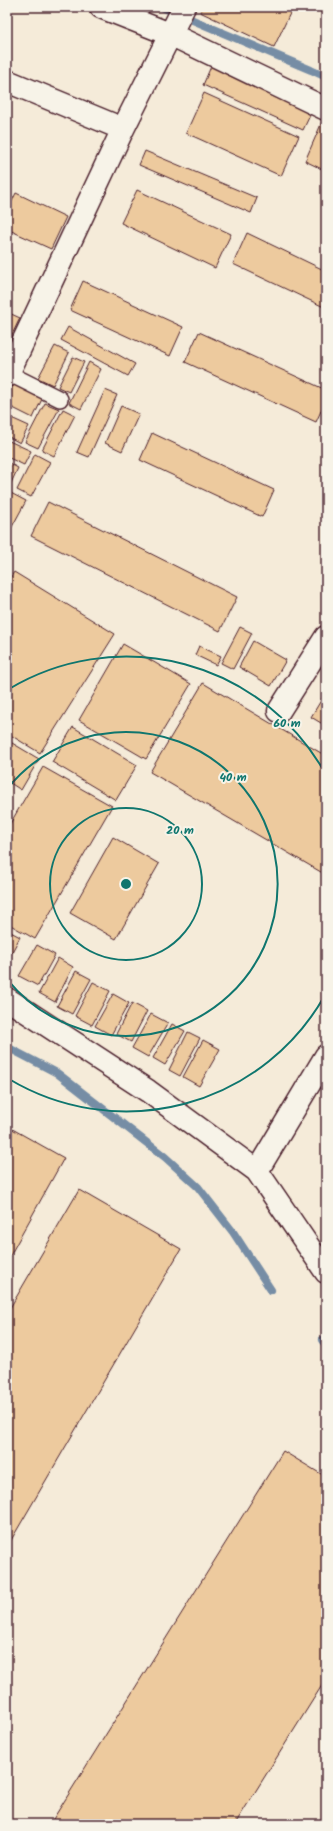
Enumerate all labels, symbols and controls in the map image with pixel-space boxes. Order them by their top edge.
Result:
text: 60 m [273,714,301,733]
text: 40 m [219,768,247,787]
text: 20 m [166,821,194,840]
centre of rings [119,877,133,891]

